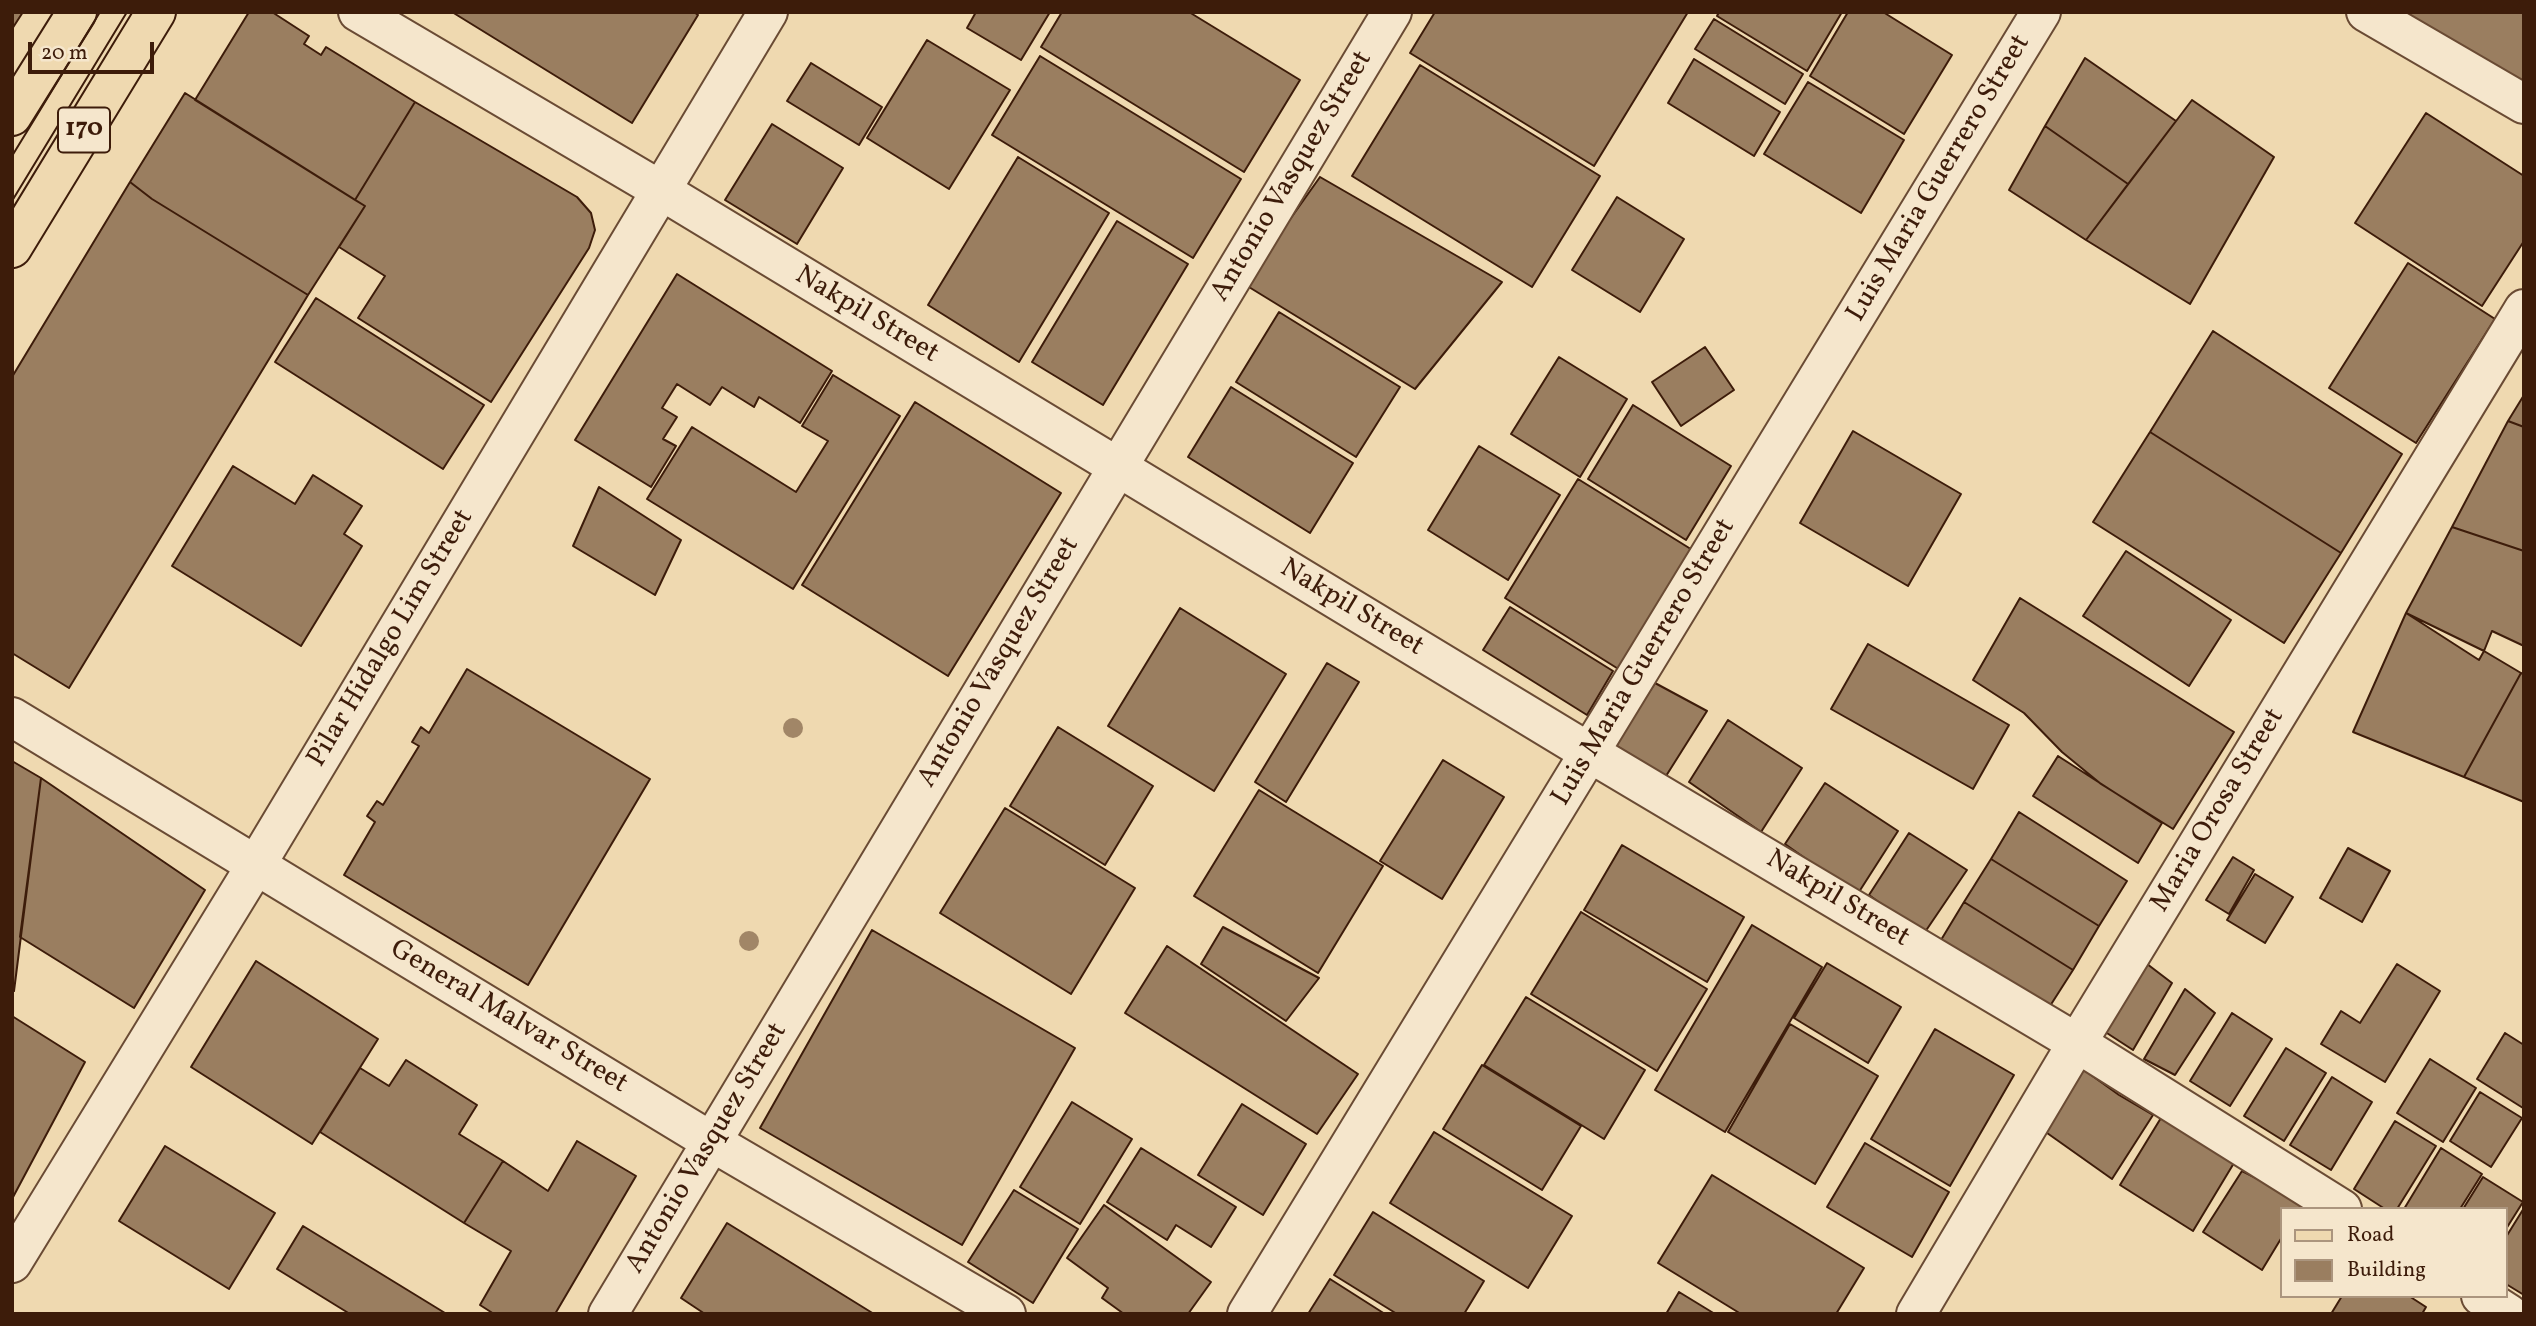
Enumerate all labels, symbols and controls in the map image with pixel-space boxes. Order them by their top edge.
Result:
scale bar [32,28,158,72]
street label: Luis Maria Guerrero Street [1841,29,2039,329]
text: 20 m [41,39,87,68]
street label: Antonio Vasquez Street [1205,46,1381,308]
road number: 170 [58,108,110,153]
street label: Nakpil Street [788,260,944,372]
street label: Pilar Hidalgo Lim Street [302,504,482,774]
street label: Luis Maria Guerrero Street [1546,513,1744,813]
street label: Antonio Vasquez Street [912,532,1088,794]
street label: Nakpil Street [1273,553,1429,665]
street label: Maria Orosa Street [2145,703,2293,919]
street label: Nakpil Street [1759,844,1915,956]
street label: General Malvar Street [383,934,633,1102]
street label: Antonio Vasquez Street [620,1018,796,1280]
legend [2280,1207,2508,1298]
text: Road [2347,1221,2394,1250]
text: Building [2347,1256,2426,1285]

